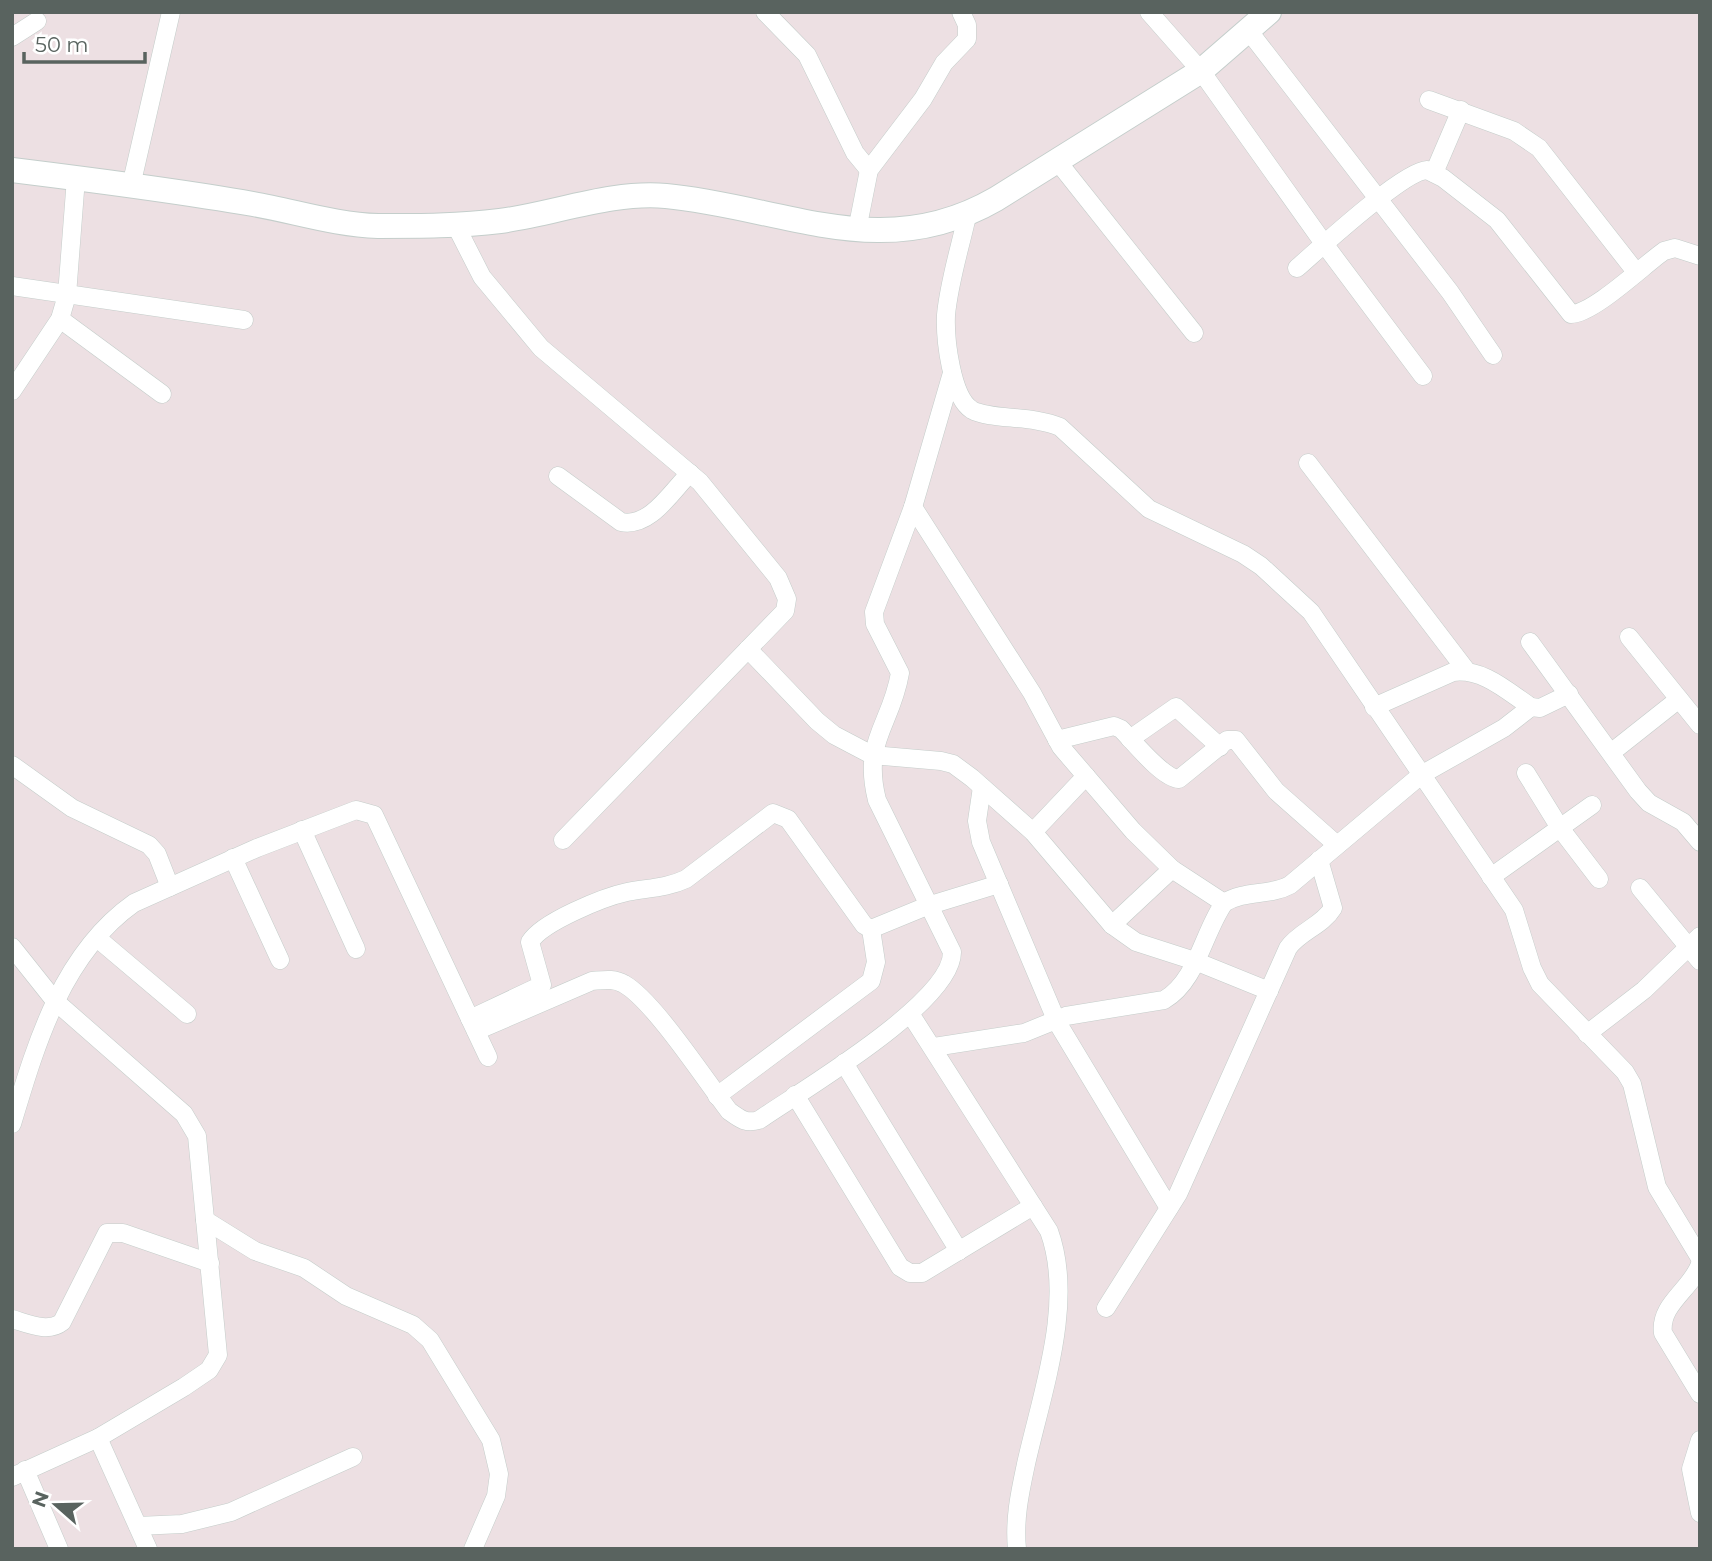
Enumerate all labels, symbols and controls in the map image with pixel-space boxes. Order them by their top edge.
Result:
scale bar [24,21,145,65]
text: 50 m [35,32,89,57]
north arrow [21,1470,91,1540]
text: N [27,1488,54,1511]

